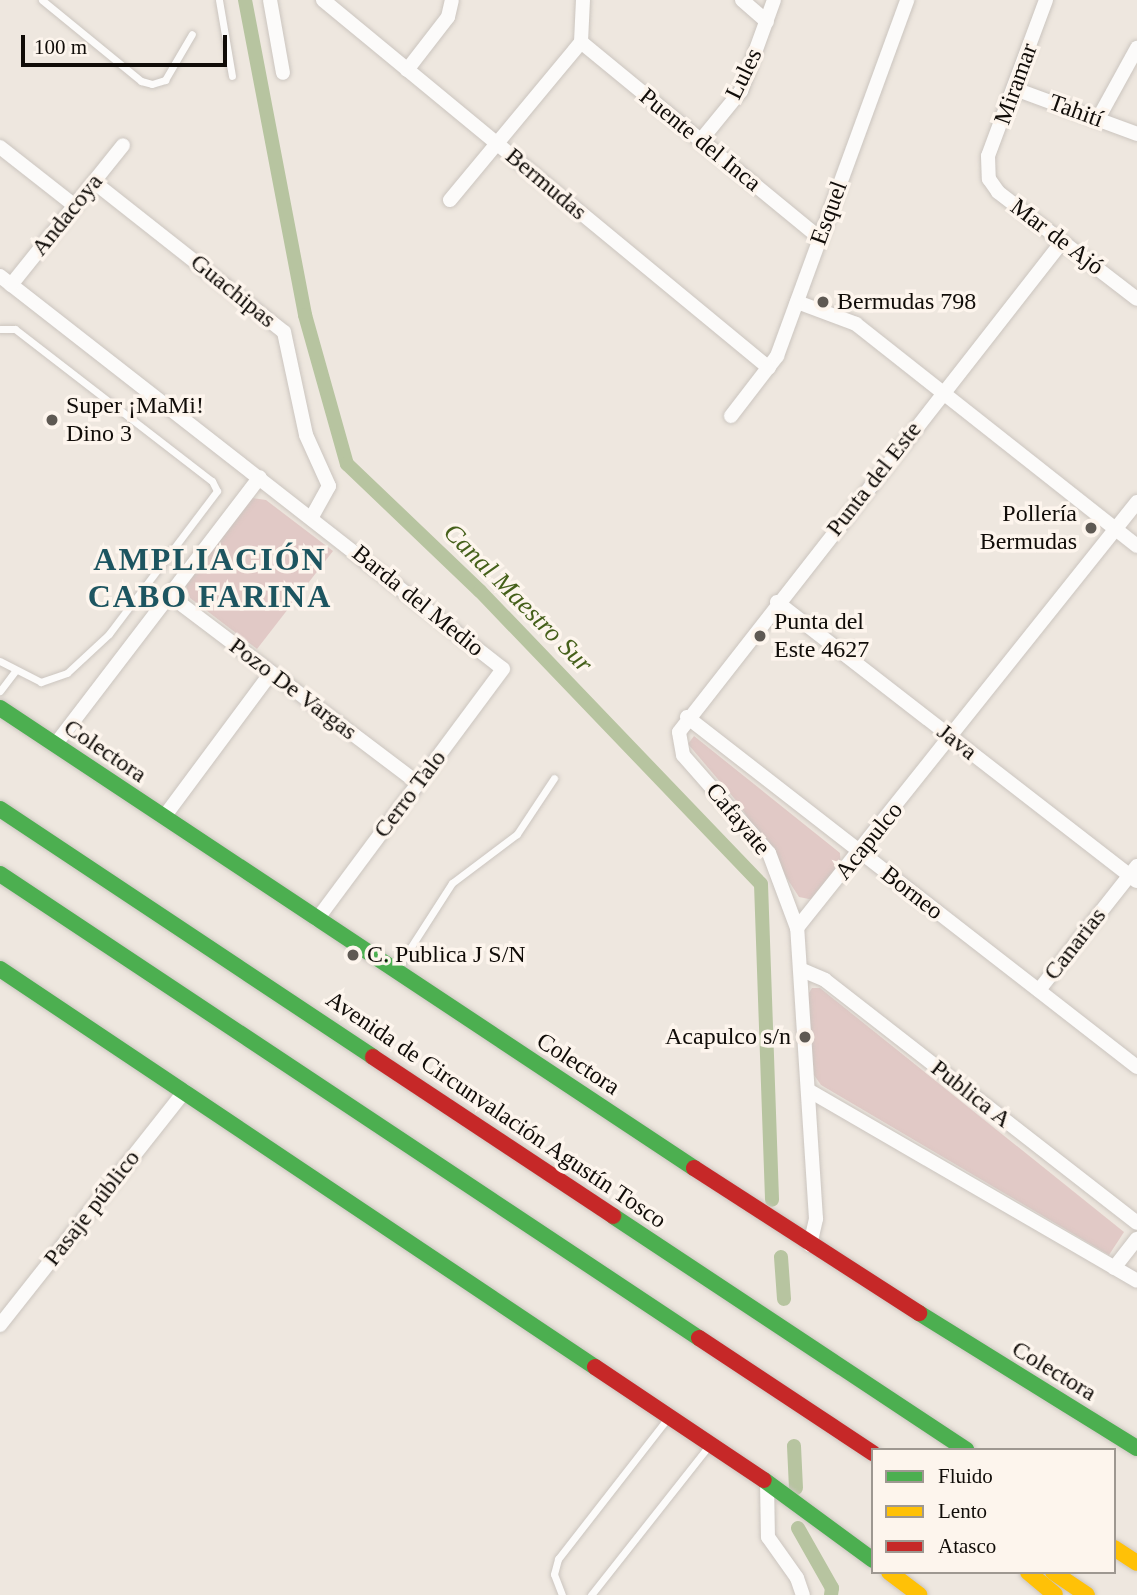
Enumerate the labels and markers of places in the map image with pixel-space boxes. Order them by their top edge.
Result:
place label: Bermudas 798 [837,288,976,316]
marker: Bermudas 798 [815,294,831,310]
place label: Super ¡MaMi! Dino 3 [66,392,204,448]
marker: Super ¡MaMi! Dino 3 [44,412,60,428]
place label: Pollería Bermudas [980,500,1077,556]
marker: Pollería Bermudas [1083,520,1099,536]
place label: Punta del Este 4627 [774,608,869,664]
marker: Punta del Este 4627 [752,628,768,644]
place label: C. Publica J S/N [367,941,526,969]
marker: C. Publica J S/N [345,947,361,963]
place label: Acapulco s/n [665,1023,791,1051]
marker: Acapulco s/n [797,1029,813,1045]

